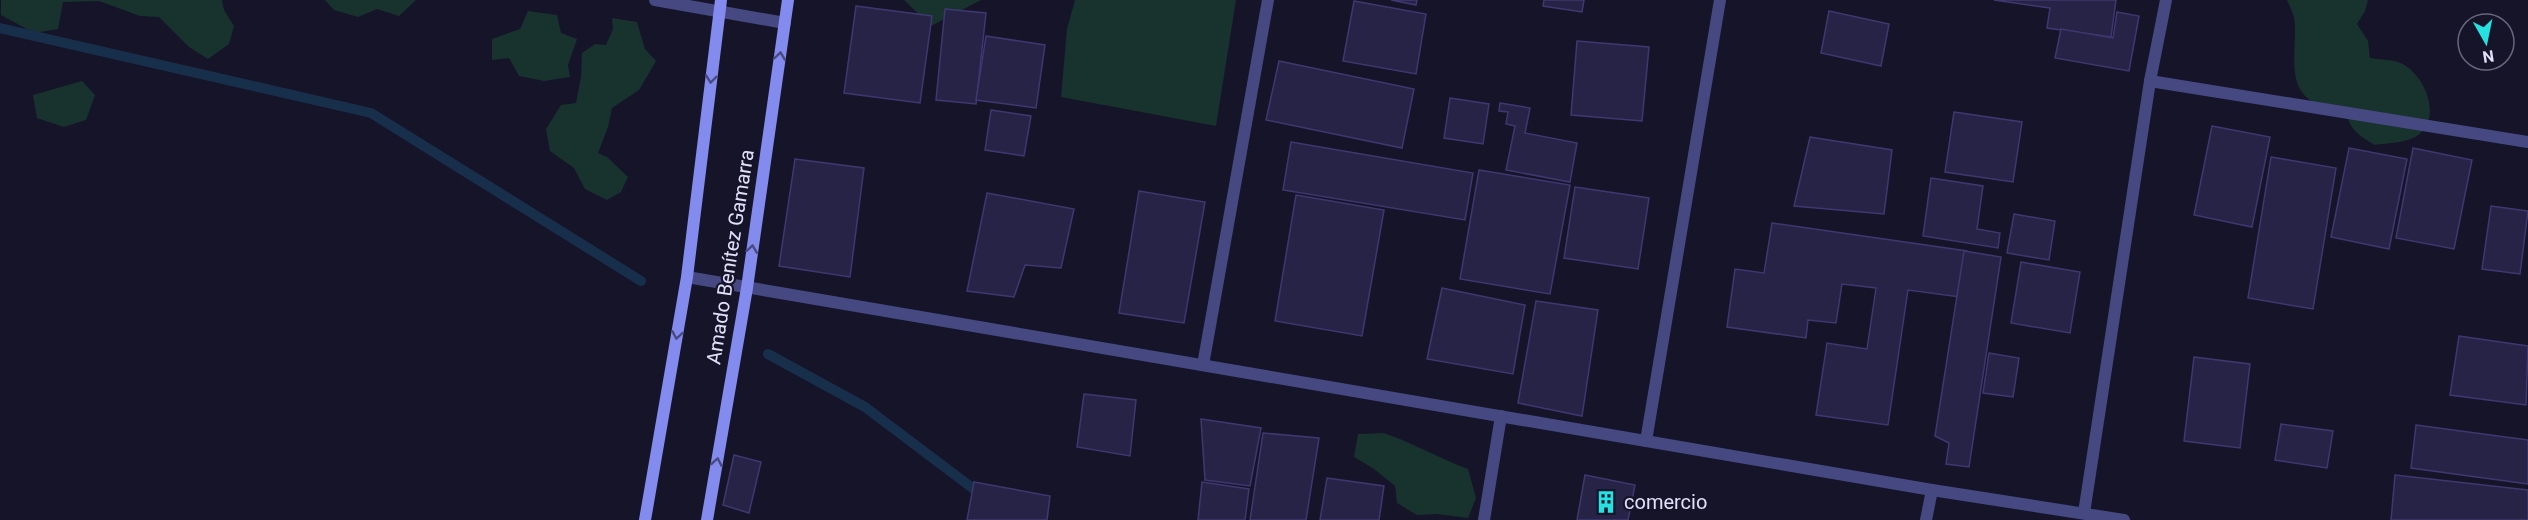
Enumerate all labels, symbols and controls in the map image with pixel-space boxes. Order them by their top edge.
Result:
north arrow [2456,12,2516,72]
text: N [2481,46,2495,67]
one-way arrow [774,52,786,61]
one-way arrow [705,74,718,83]
street label: Amado Benítez Gamarra [701,148,759,366]
one-way arrow [746,245,758,254]
one-way arrow [671,330,684,340]
one-way arrow [710,458,723,468]
building icon: comercio [1593,489,1619,515]
place label: comercio [1624,490,1707,514]

